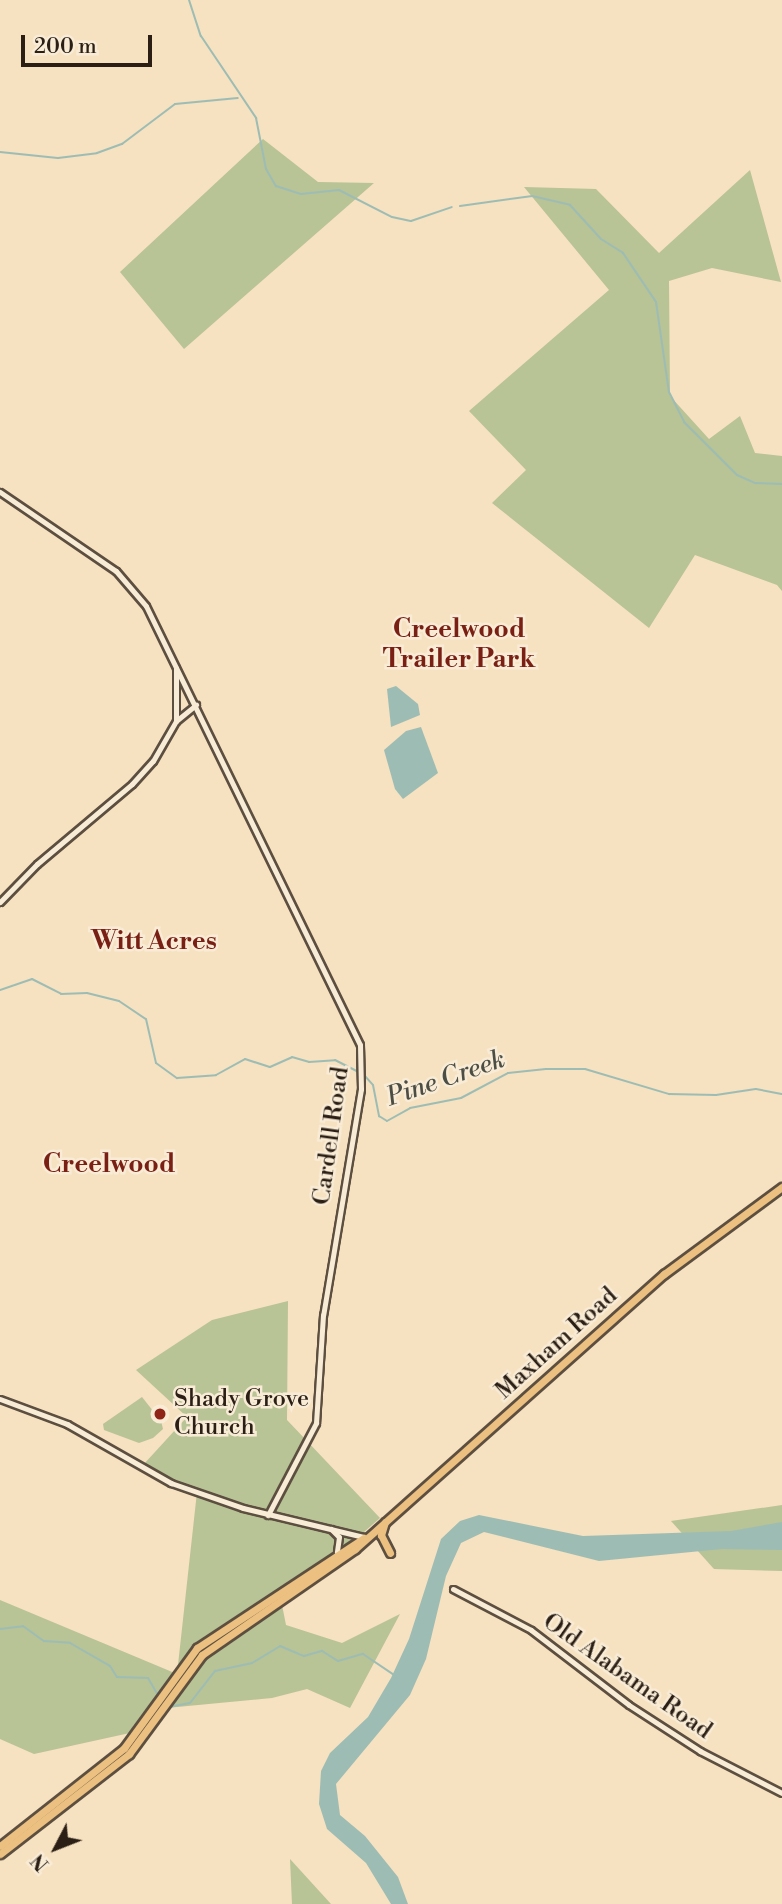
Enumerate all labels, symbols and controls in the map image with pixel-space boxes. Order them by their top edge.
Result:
scale bar [24,21,156,65]
text: 200 m [34,34,97,60]
district label: Creelwood Trailer Park [383,614,535,676]
district label: Witt Acres [91,926,217,958]
water label: Pine Creek [383,1044,509,1114]
street label: Cardell Road [308,1065,356,1207]
district label: Creelwood [43,1149,175,1181]
street label: Maxham Road [490,1282,624,1406]
place label: Shady Grove Church [174,1386,309,1442]
marker: Shady Grove Church [152,1406,168,1422]
street label: Old Alabama Road [537,1608,717,1746]
north arrow [21,1813,91,1883]
text: N [26,1848,54,1876]

